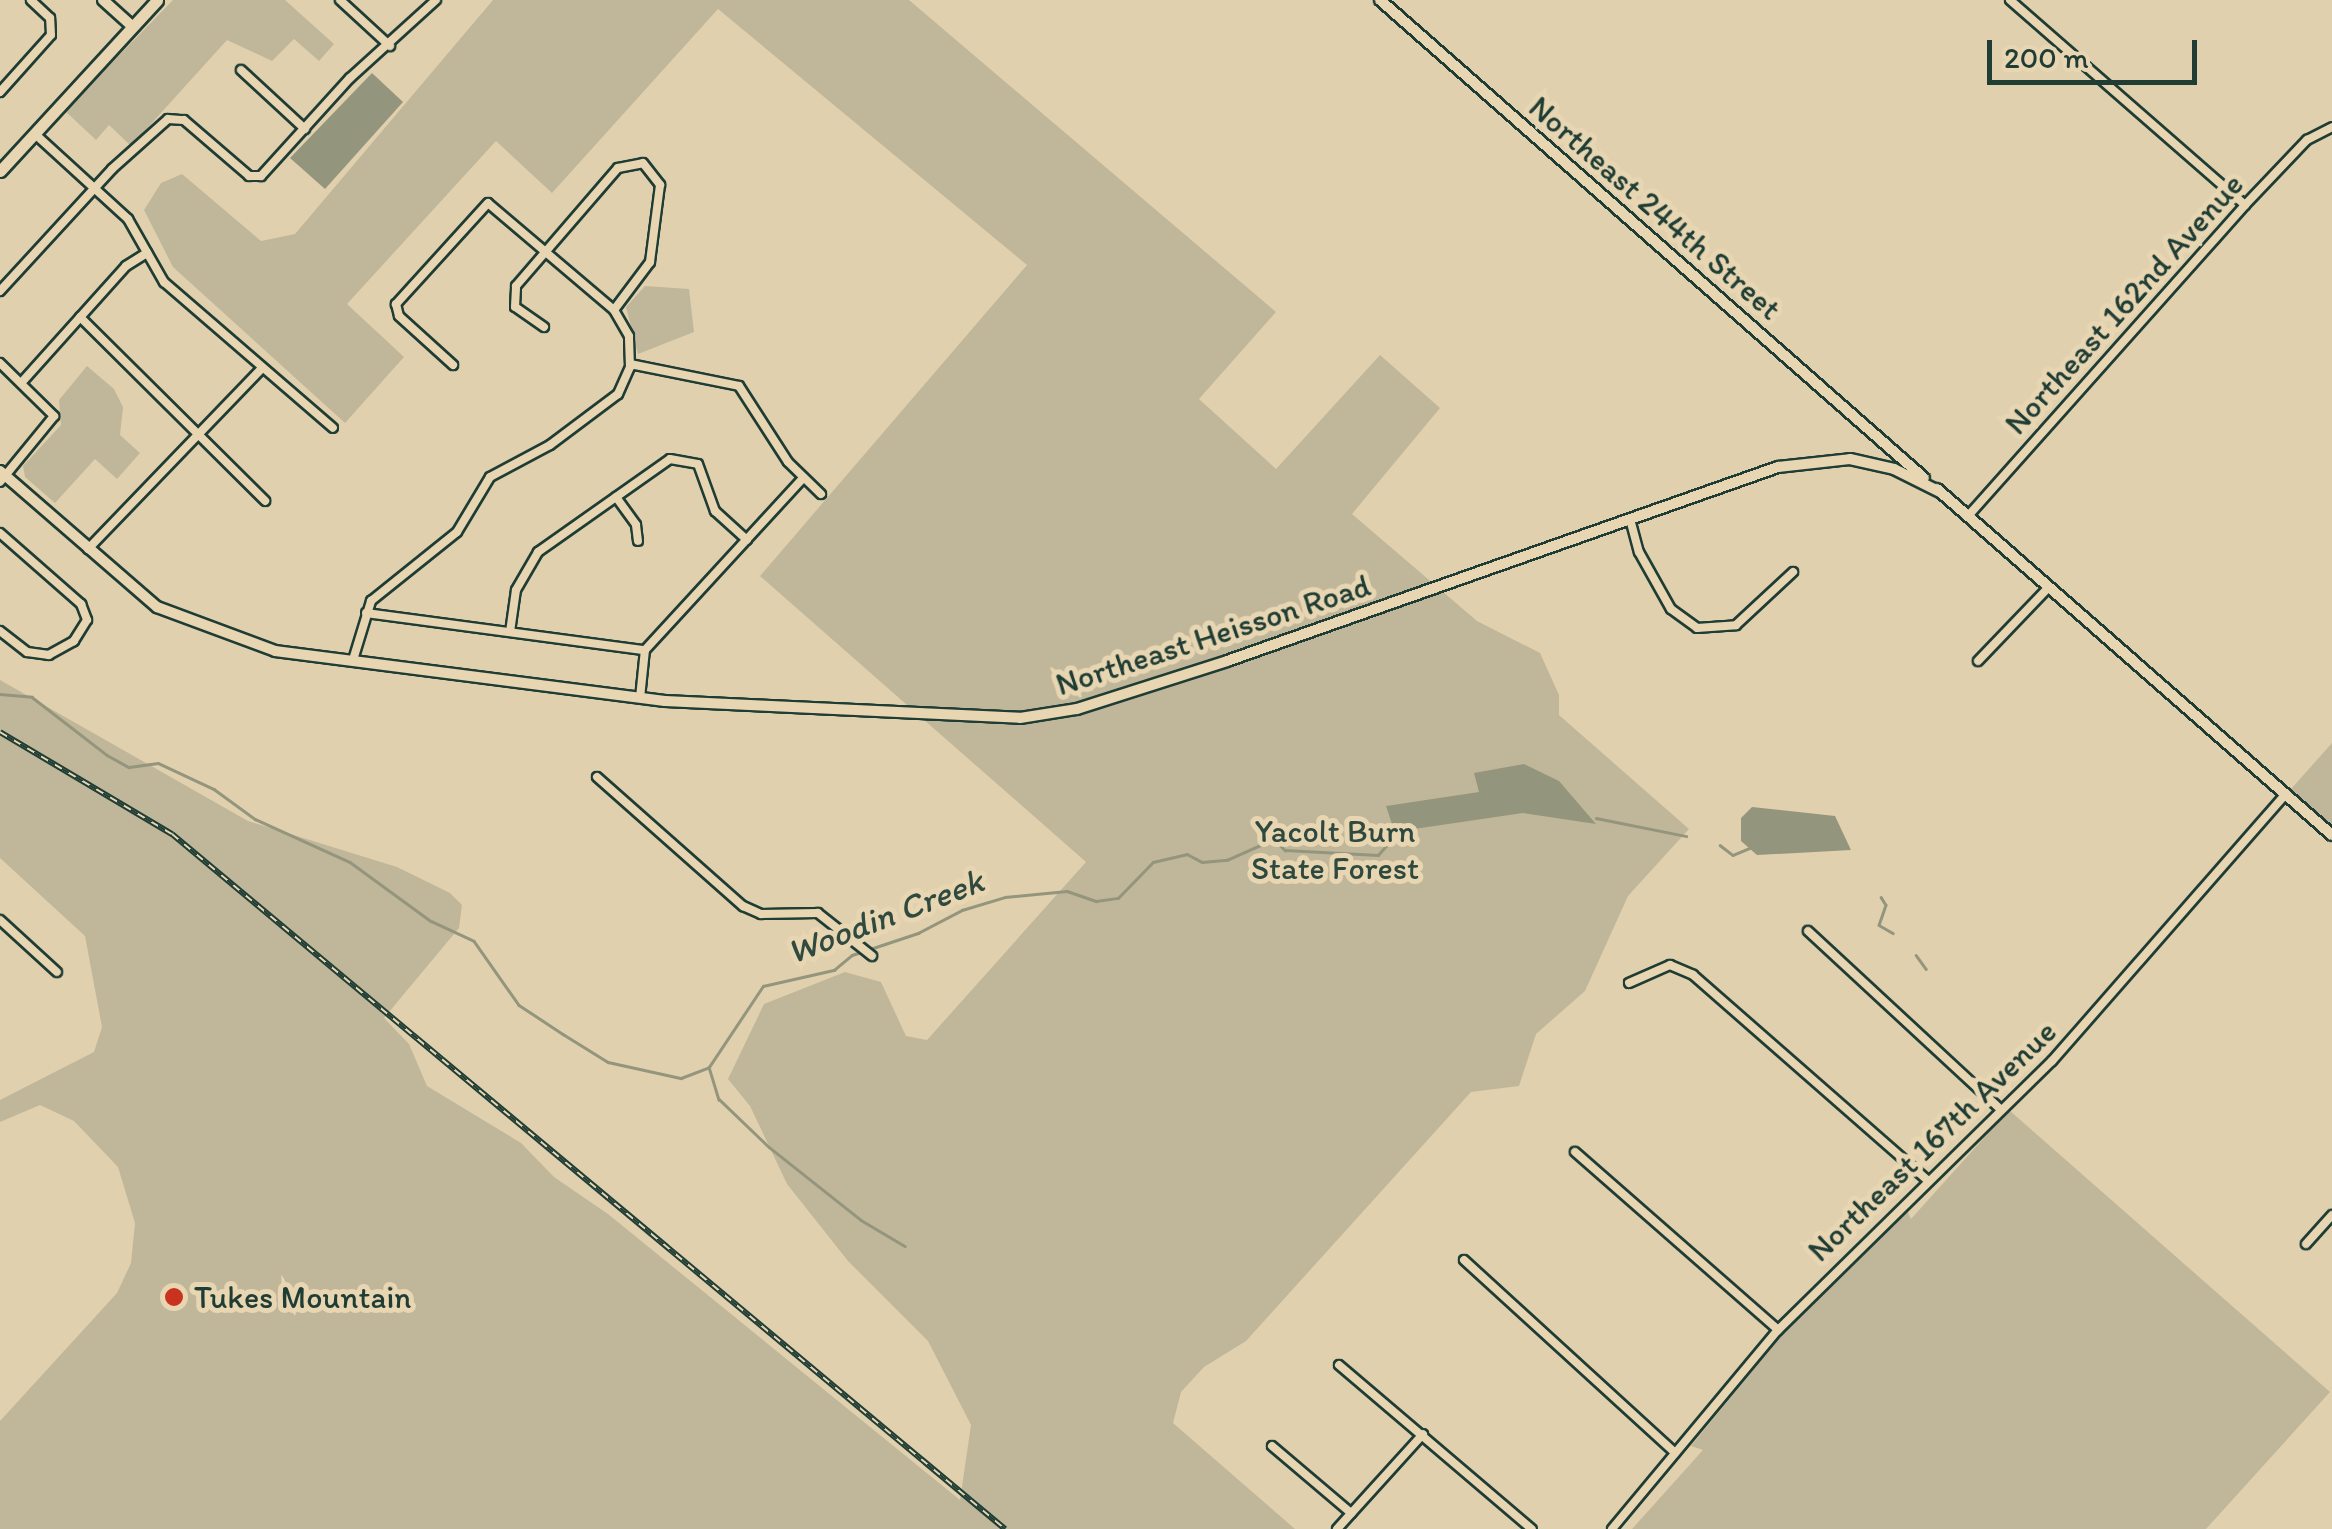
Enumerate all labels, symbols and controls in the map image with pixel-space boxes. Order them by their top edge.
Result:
scale bar [1992,20,2202,82]
text: 200 m [2004,39,2089,76]
street label: Northeast 244th Street [1522,88,1788,328]
street label: Northeast 162nd Avenue [1997,166,2251,442]
street label: Northeast Heisson Road [1050,566,1376,704]
park label: Yacolt Burn State Forest [1251,813,1419,888]
water label: Woodin Creek [781,859,989,973]
street label: Northeast 167th Avenue [1801,1013,2063,1269]
place label: Tukes Mountain [194,1278,413,1316]
marker: Tukes Mountain [163,1286,185,1308]

